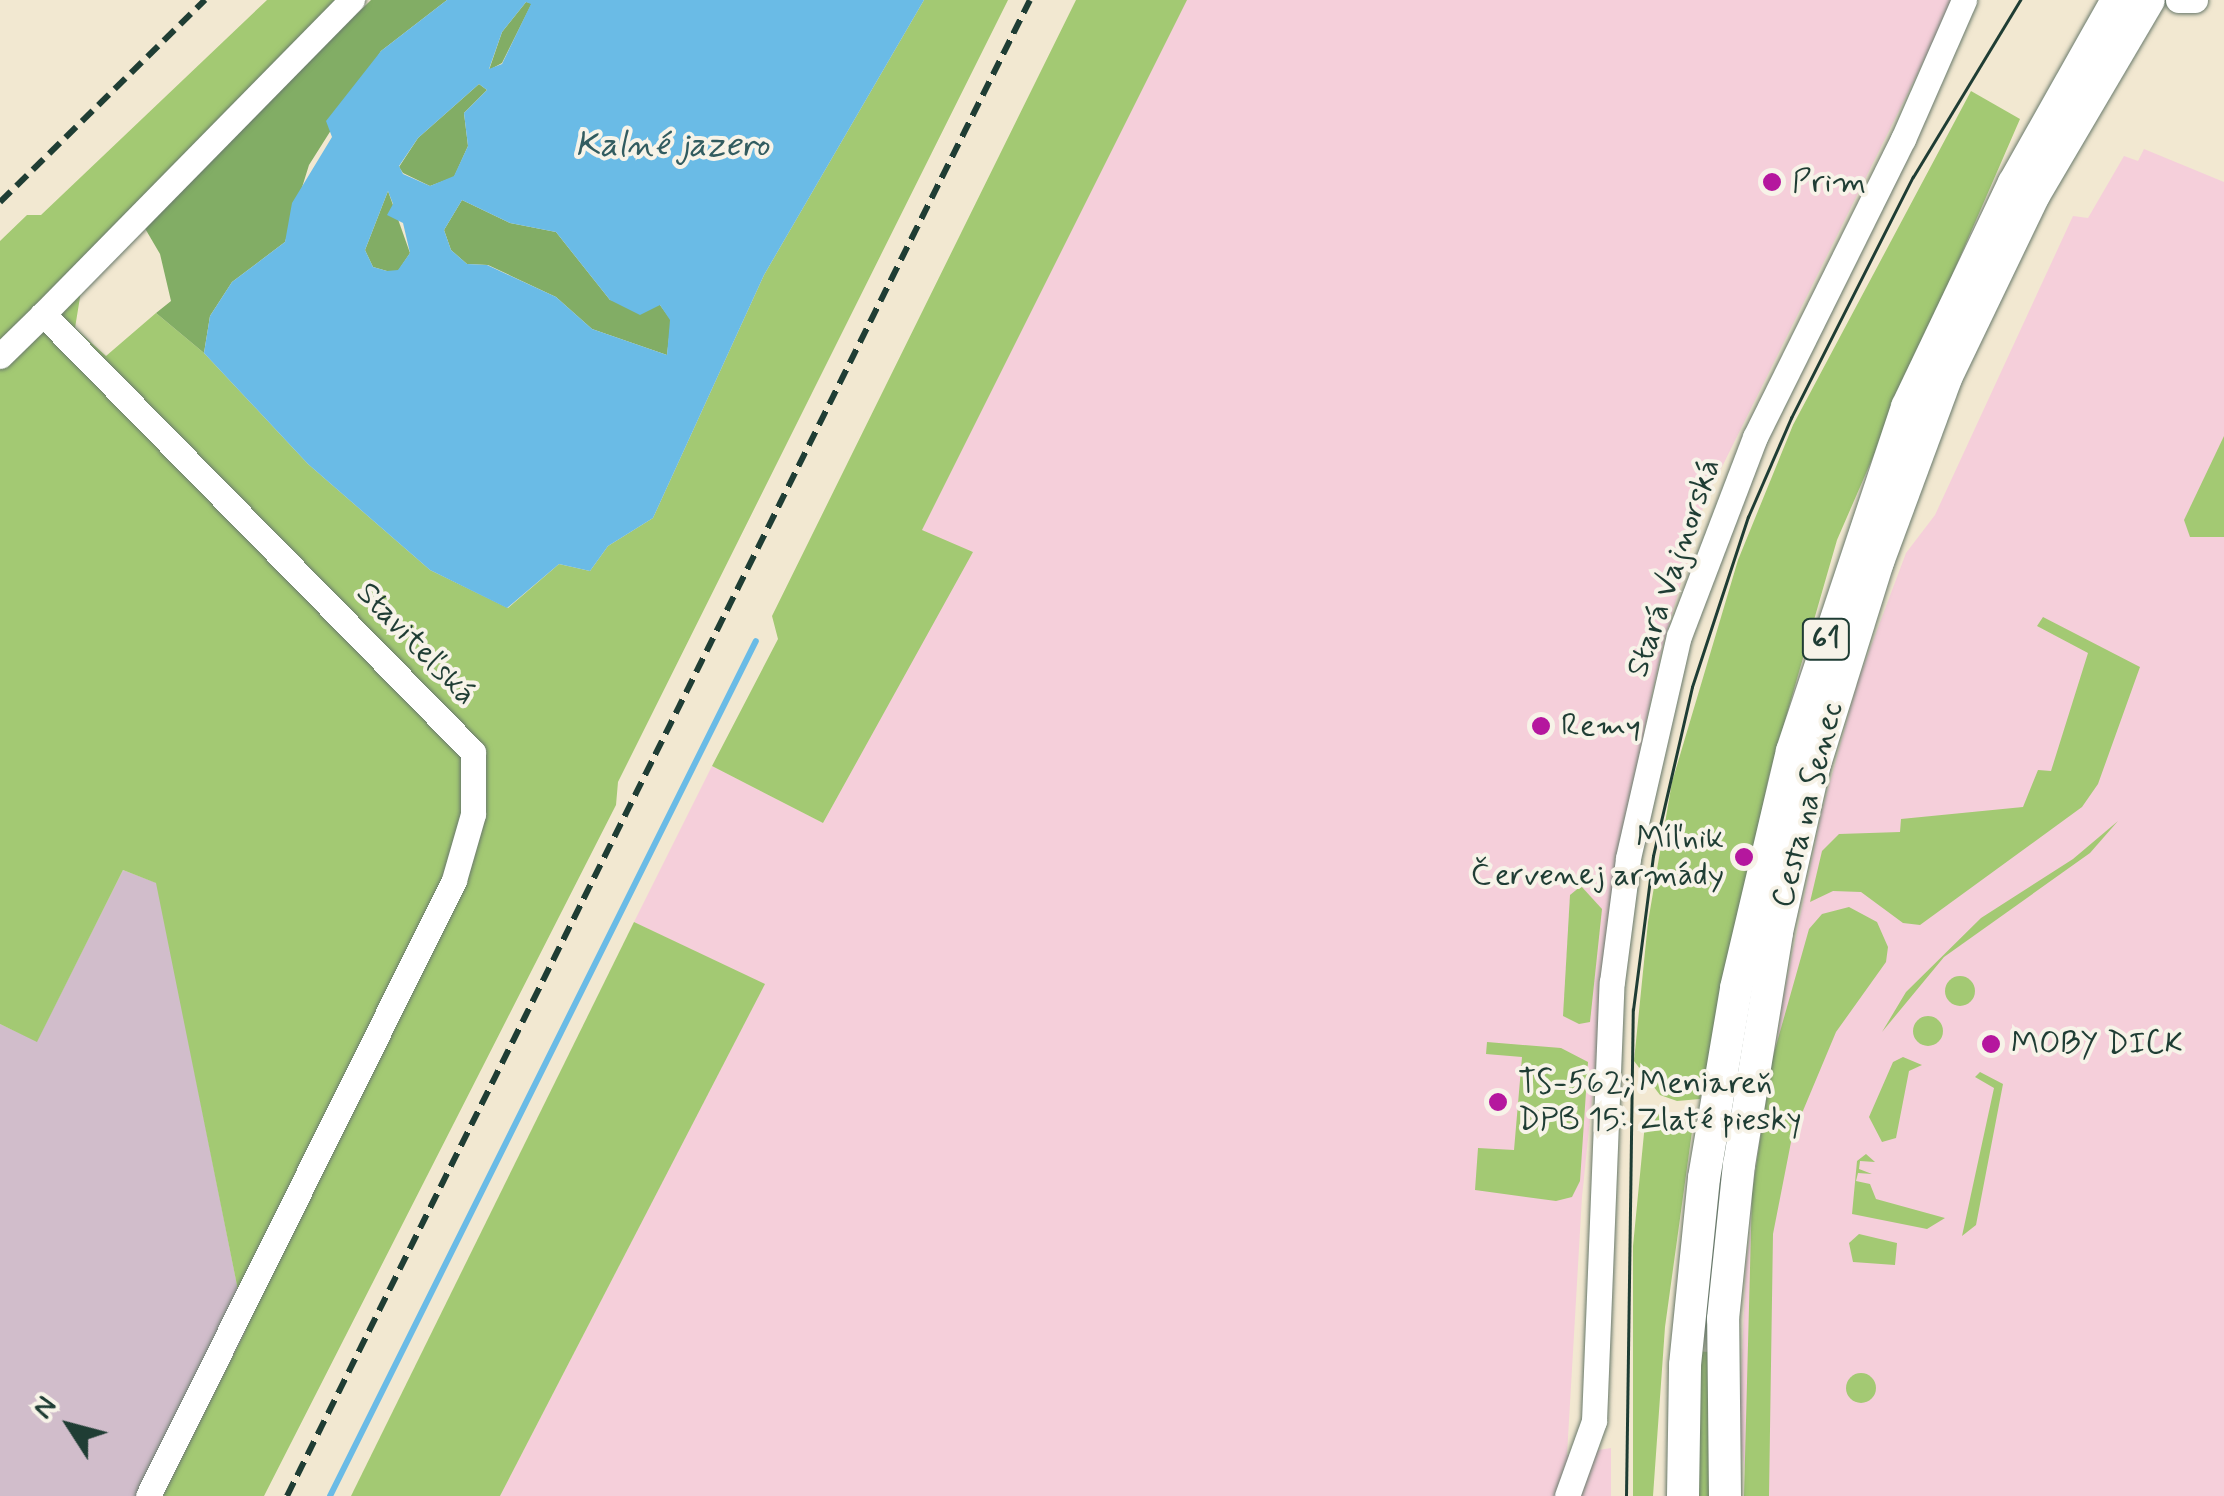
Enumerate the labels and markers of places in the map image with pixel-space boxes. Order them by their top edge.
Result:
place label: Prim [1792,163,1866,201]
marker: Prim [1761,171,1783,193]
place label: Remy [1561,707,1641,745]
marker: Remy [1530,715,1552,737]
place label: Míľnik Červenej armády [1474,820,1724,895]
marker: Míľnik Červenej armády [1733,846,1755,868]
place label: MOBY DICK [2011,1025,2183,1063]
marker: MOBY DICK [1980,1033,2002,1055]
place label: TS-562; Meniareň DPB 15: Zlaté piesky [1518,1065,1802,1140]
marker: TS-562; Meniareň DPB 15: Zlaté piesky [1487,1091,1509,1113]

